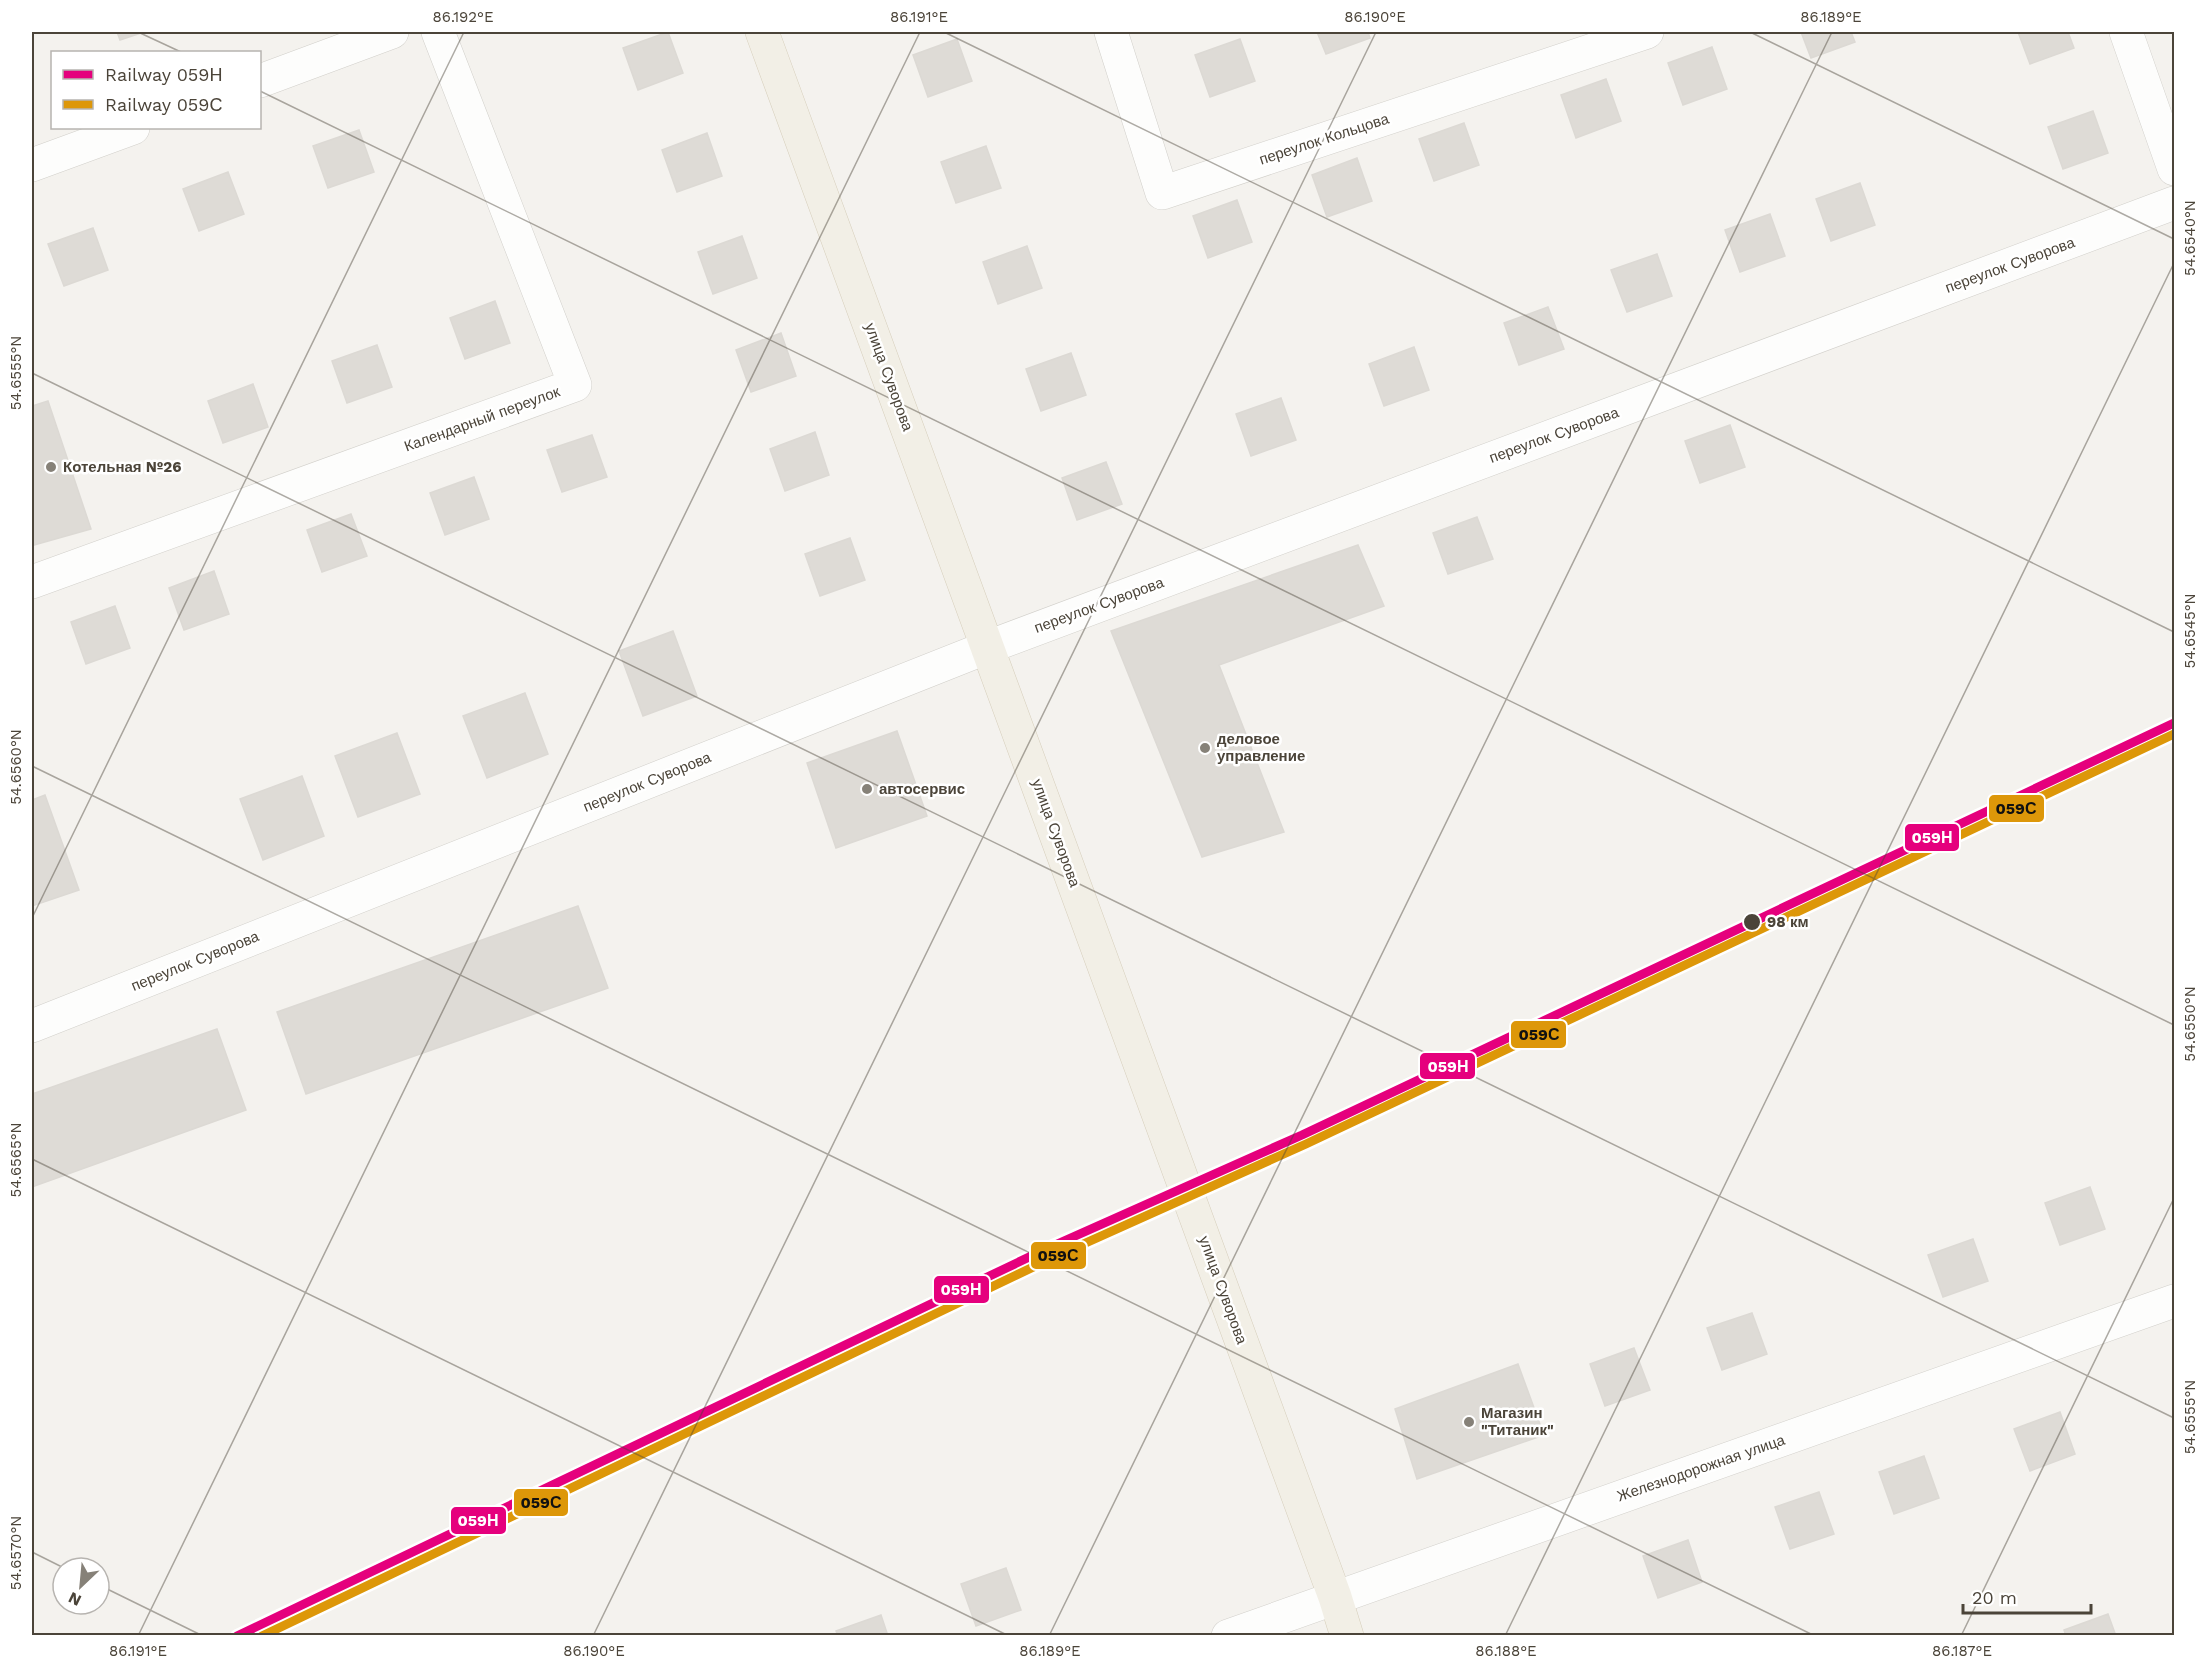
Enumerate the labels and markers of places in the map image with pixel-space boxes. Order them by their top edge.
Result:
place label: Котельная №26 [63,458,181,476]
marker: Котельная №26 [44,460,58,474]
place label: деловое управление [1217,730,1305,765]
marker: деловое управление [1198,741,1212,755]
place label: автосервис [879,780,965,798]
marker: автосервис [860,782,874,796]
marker: 98 км [1742,912,1762,932]
place label: 98 км [1767,913,1809,931]
place label: Магазин "Титаник" [1481,1404,1554,1439]
marker: Магазин "Титаник" [1462,1415,1476,1429]

